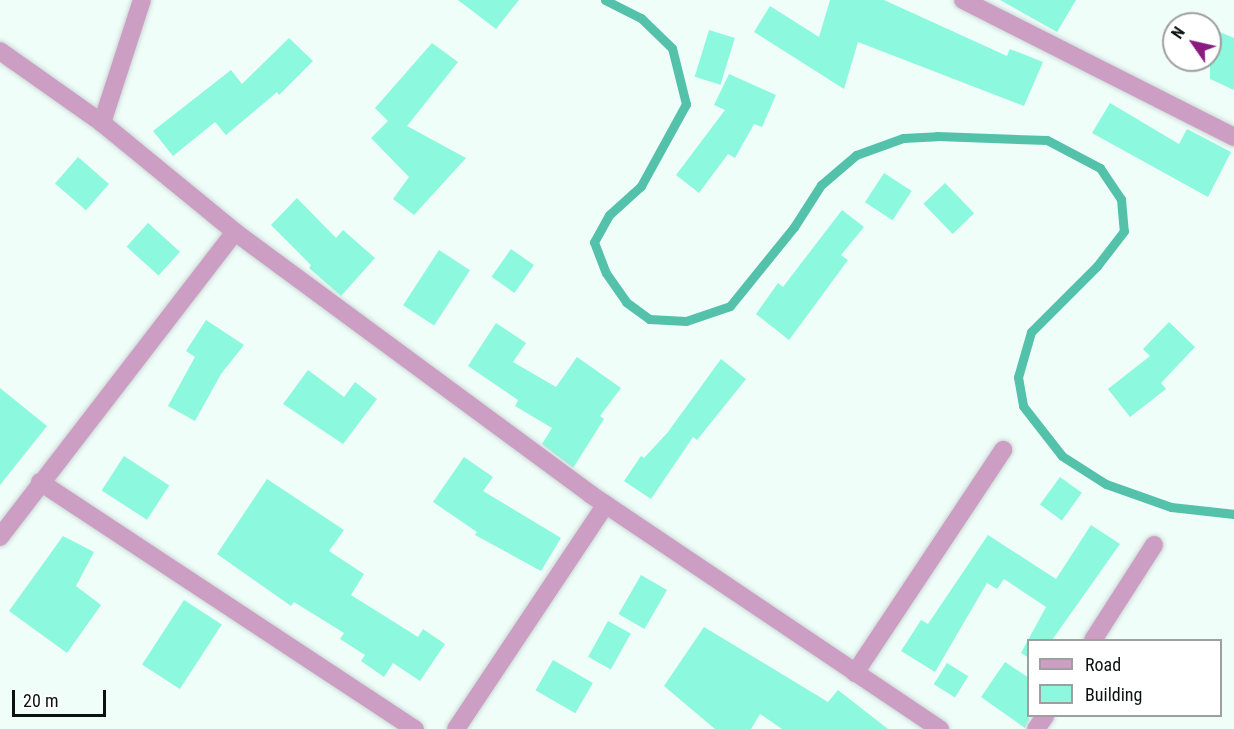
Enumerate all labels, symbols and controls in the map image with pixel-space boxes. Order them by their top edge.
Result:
north arrow [1162,12,1222,72]
text: N [1168,23,1189,42]
legend [1027,639,1222,717]
text: Road [1085,654,1121,675]
scale bar [15,678,110,716]
text: Building [1085,684,1142,705]
text: 20 m [23,690,58,711]

